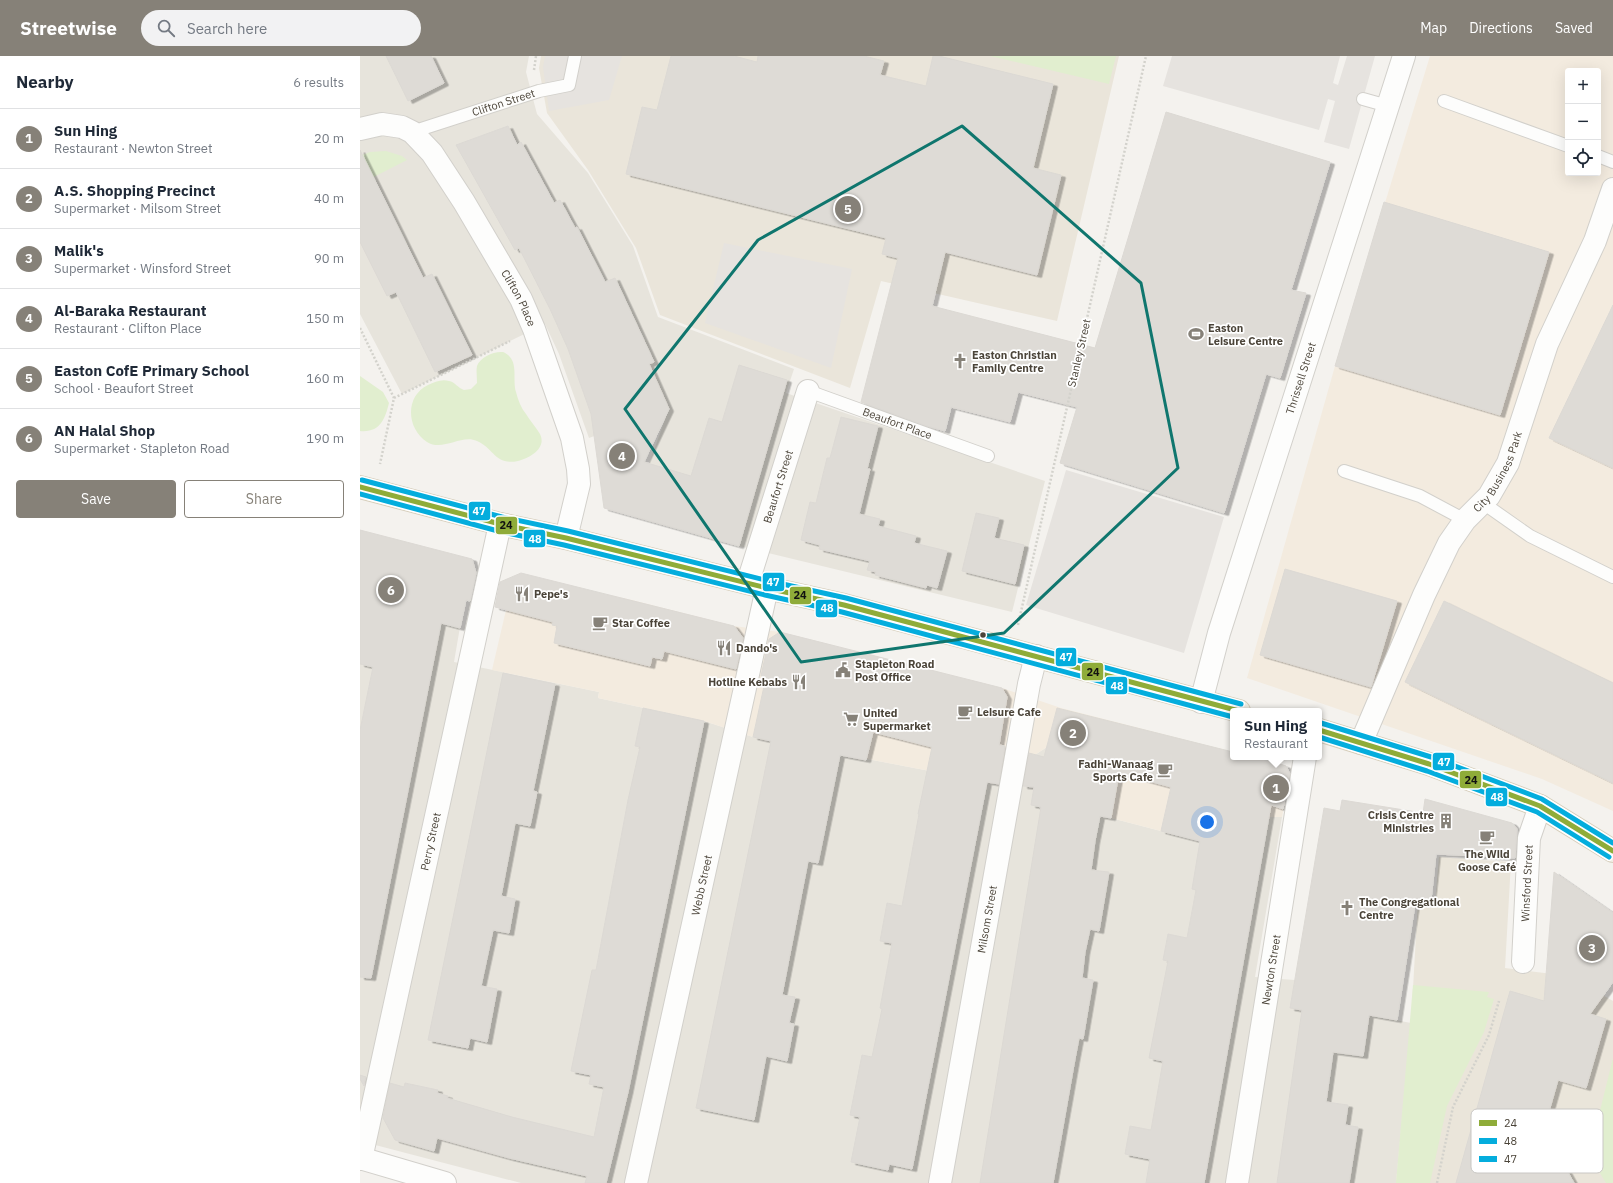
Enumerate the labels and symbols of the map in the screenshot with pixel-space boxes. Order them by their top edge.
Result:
street label: Clifton Street [470,86,537,119]
pin: 5 [835,194,861,224]
street label: Clifton Place [498,267,539,328]
street label: Stanley Street [1064,317,1094,388]
place label: Easton Leisure Centre [1208,321,1283,348]
sports icon: Easton Leisure Centre [1187,325,1205,343]
street label: Thrissell Street [1283,340,1319,416]
place label: Easton Christian Family Centre [972,348,1057,375]
church icon: Easton Christian Family Centre [951,352,969,370]
street label: Beaufort Place [861,404,934,442]
street label: City Business Park [1470,429,1525,515]
pin: 4 [609,441,635,471]
street label: Beaufort Street [760,448,796,525]
line badge: 47 [468,501,491,521]
text: 47 [472,504,486,518]
line badge: 24 [495,516,518,535]
text: 24 [499,518,513,532]
line badge: 48 [523,529,546,548]
text: 48 [528,532,542,546]
line badge: 47 [762,572,785,592]
pin: 6 [378,575,404,605]
text: 47 [766,575,780,589]
restaurant icon: Pepe's [513,585,531,603]
line badge: 24 [789,586,812,605]
place label: Pepe's [534,587,569,601]
text: 24 [793,588,807,602]
line badge: 48 [815,599,838,618]
text: 48 [820,601,834,615]
cafe icon: Star Coffee [591,614,609,632]
place label: Star Coffee [612,616,670,630]
unlabelled marker [978,630,988,640]
restaurant icon: Dando's [715,639,733,657]
place label: Dando's [736,641,778,655]
line badge: 47 [1055,647,1077,667]
text: 47 [1059,650,1073,664]
place label: Stapleton Road Post Office [855,657,934,684]
public building icon: Stapleton Road Post Office [834,661,852,679]
line badge: 24 [1081,662,1104,681]
text: 24 [1086,665,1100,679]
restaurant icon: Hotline Kebabs [790,673,808,691]
place label: Hotline Kebabs [708,675,787,689]
line badge: 48 [1105,676,1128,695]
text: 48 [1110,679,1124,693]
cafe icon: Leisure Cafe [956,703,974,721]
place label: Leisure Cafe [977,705,1041,719]
place label: United Supermarket [863,706,931,733]
supermarket icon: United Supermarket [842,710,860,728]
pin: 2 [1060,718,1086,748]
line badge: 47 [1432,752,1455,771]
text: 47 [1437,755,1451,769]
place label: Fadhi-Wanaag Sports Cafe [1078,757,1154,784]
cafe icon: Fadhi-Wanaag Sports Cafe [1156,761,1174,779]
line badge: 24 [1459,770,1482,789]
pin: 1 [1263,773,1289,803]
text: 24 [1464,773,1478,787]
line badge: 48 [1485,787,1508,807]
text: 48 [1490,790,1504,804]
place label: Crisis Centre Ministries [1368,808,1434,835]
street label: Perry Street [417,811,444,872]
your location [1197,812,1217,832]
building icon: Crisis Centre Ministries [1437,812,1455,830]
cafe icon: The Wild Goose Café [1478,828,1496,846]
street label: Winsford Street [1518,844,1536,922]
place label: The Wild Goose Café [1458,847,1516,874]
street label: Webb Street [688,854,715,917]
street label: Milsom Street [974,884,1000,954]
place label: The Congregational Centre [1359,895,1460,922]
church icon: The Congregational Centre [1338,899,1356,917]
street label: Newton Street [1259,933,1284,1006]
pin: 3 [1579,933,1605,963]
legend [1471,1109,1603,1173]
text: 24 [1504,1116,1518,1130]
text: 48 [1504,1134,1517,1148]
text: 47 [1504,1152,1517,1166]

